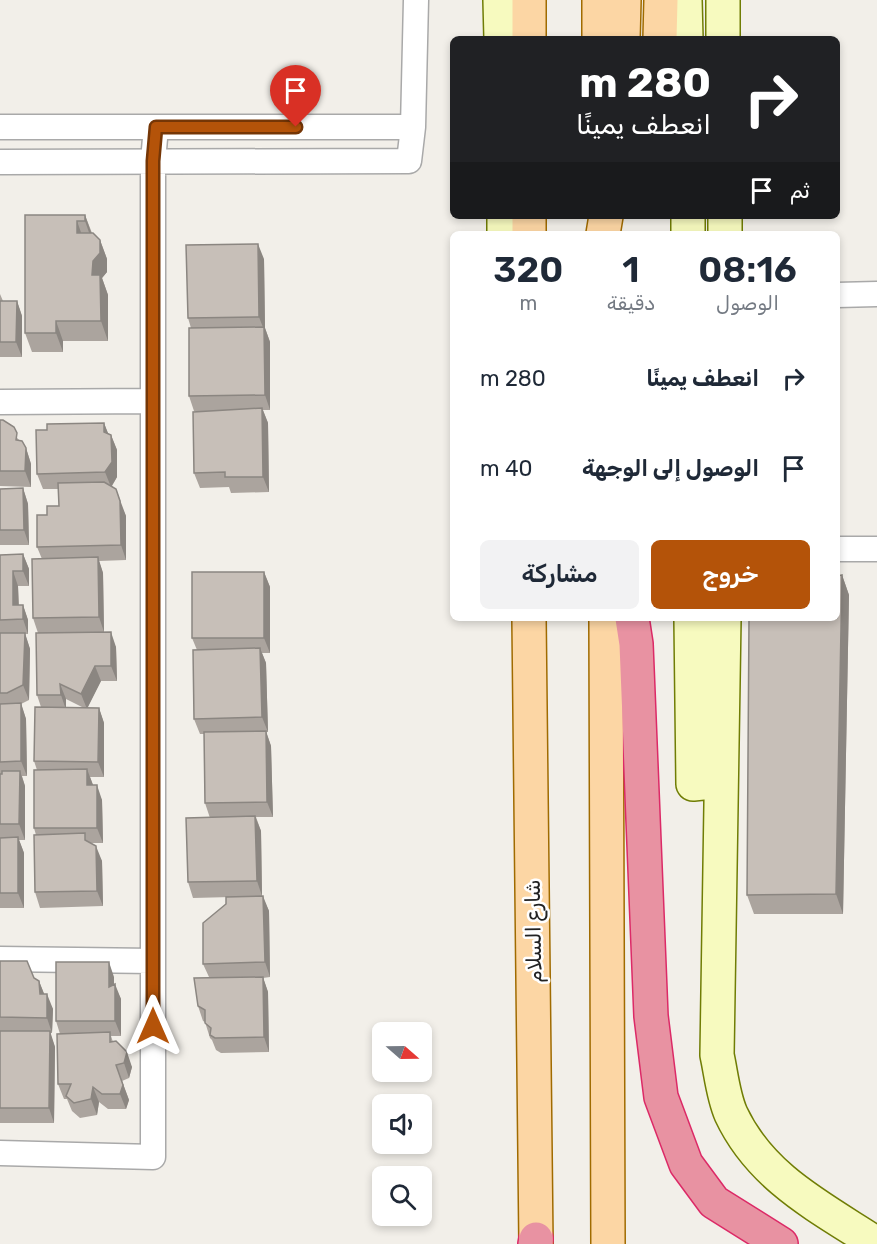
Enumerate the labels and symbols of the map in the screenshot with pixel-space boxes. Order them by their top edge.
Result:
pin [270,65,321,127]
street label: شارع السلام [520,879,548,983]
position arrow [121,994,185,1058]
north arrow [372,1022,432,1082]

